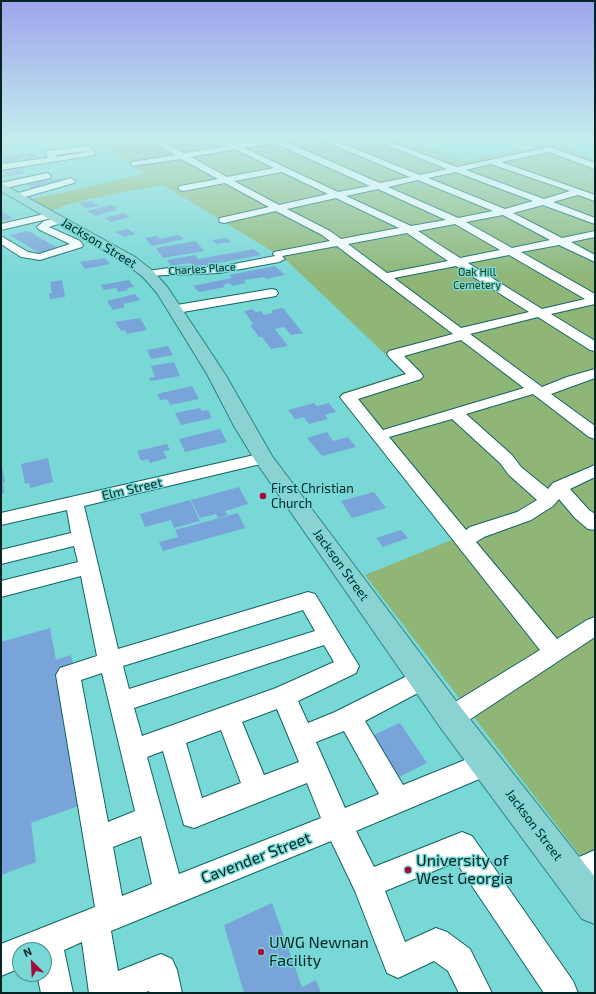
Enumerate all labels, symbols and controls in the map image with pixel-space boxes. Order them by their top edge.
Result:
street label: Jackson Street [59,214,139,272]
street label: Charles Place [168,260,236,278]
park label: Oak Hill Cemetery [453,265,501,291]
street label: Elm Street [100,474,164,504]
place label: First Christian Church [271,481,354,512]
marker: First Christian Church [258,491,268,501]
street label: Jackson Street [310,526,372,604]
street label: Jackson Street [502,786,566,864]
street label: Cavender Street [198,828,314,888]
place label: University of West Georgia [416,851,513,889]
marker: University of West Georgia [403,865,413,875]
place label: UWG Newnan Facility [269,933,369,971]
north arrow [12,942,52,982]
text: N [21,944,34,959]
marker: UWG Newnan Facility [256,947,266,957]

